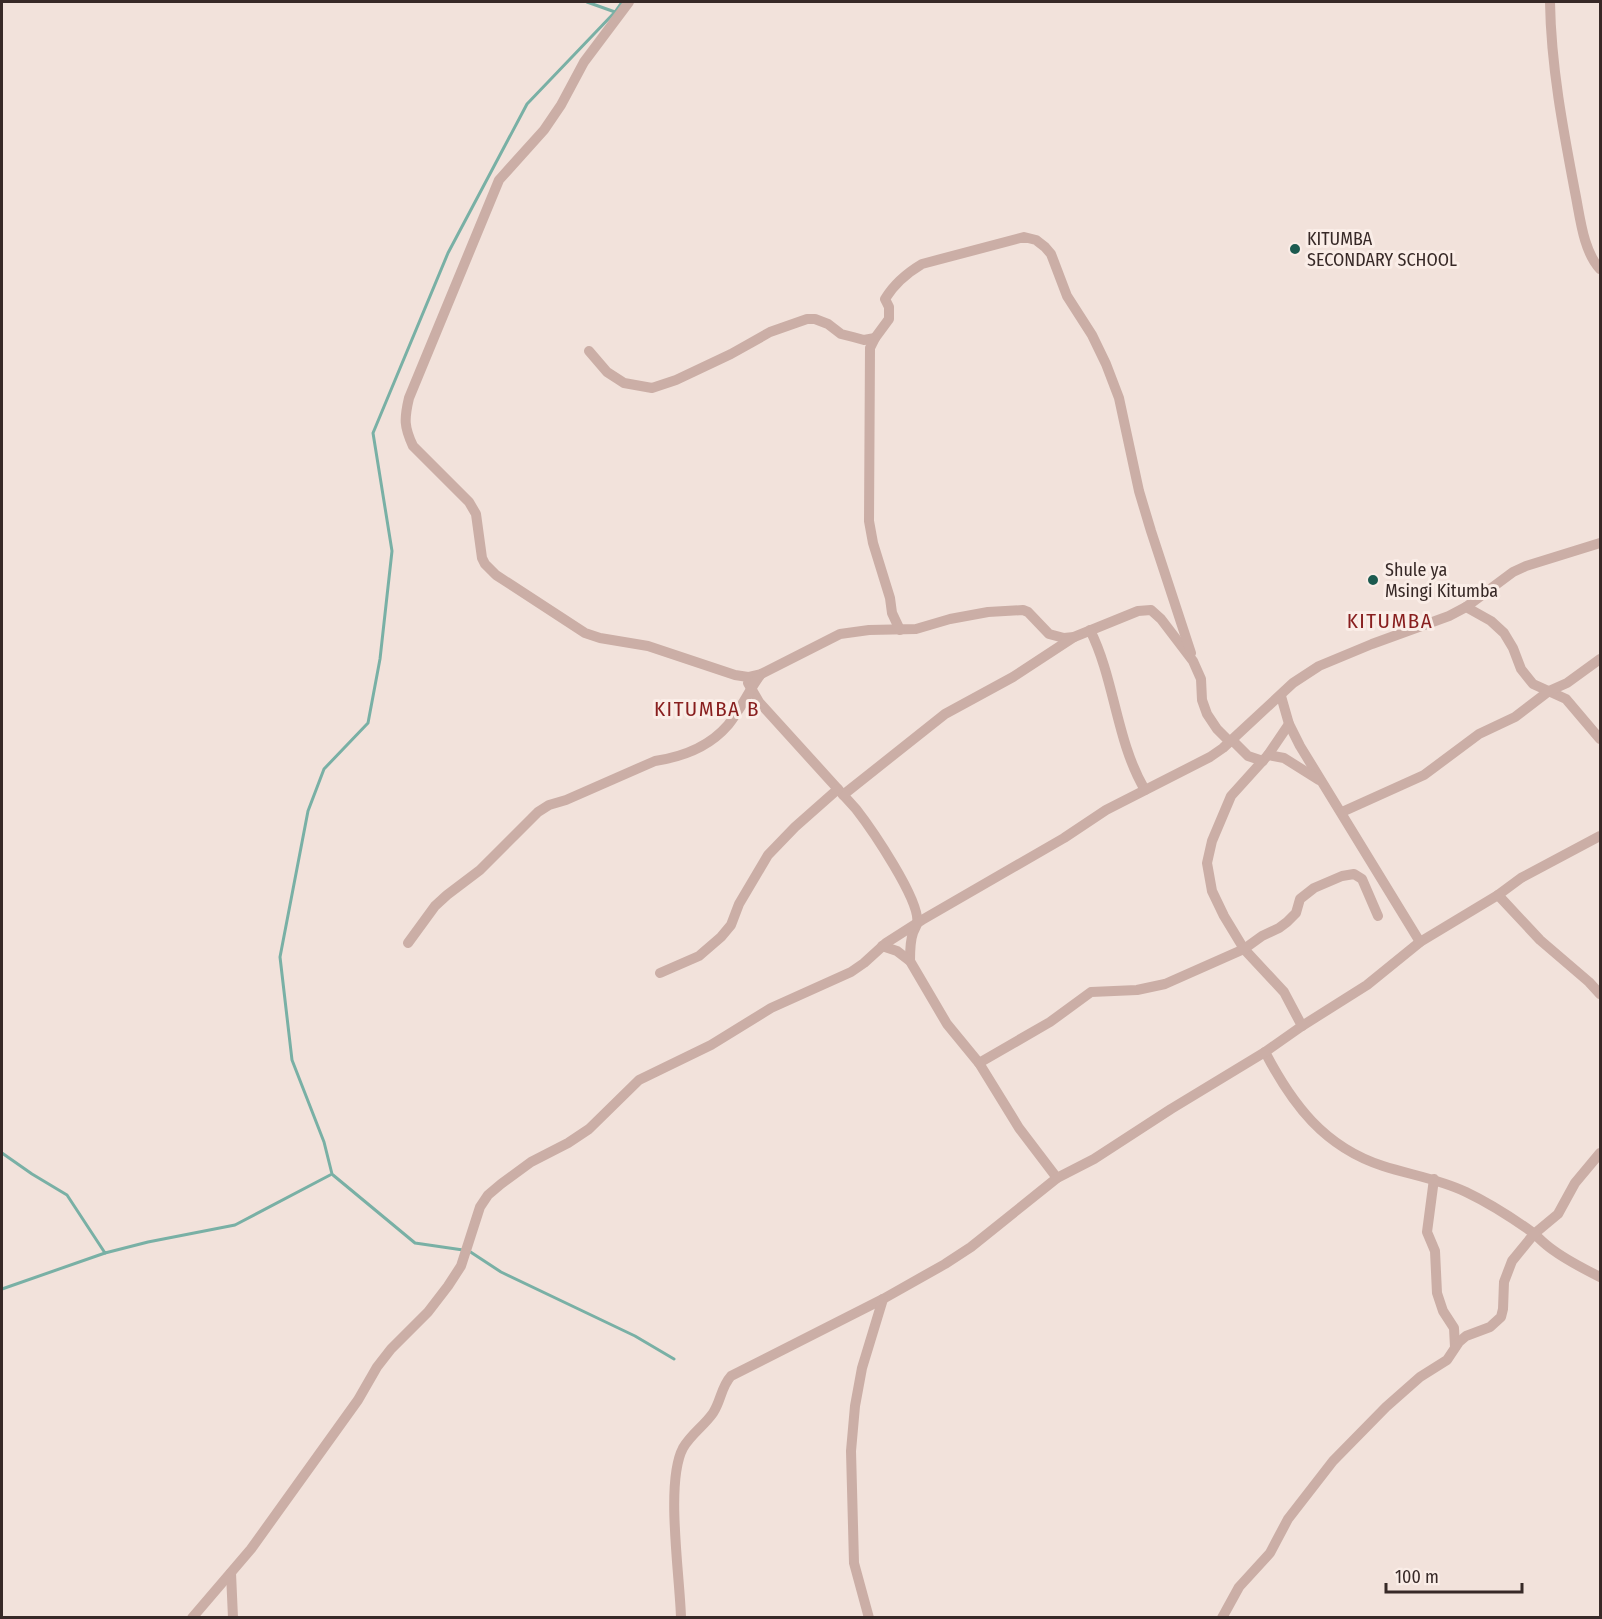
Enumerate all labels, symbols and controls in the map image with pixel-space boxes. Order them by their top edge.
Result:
place label: KITUMBA SECONDARY SCHOOL [1307,228,1457,271]
marker: KITUMBA SECONDARY SCHOOL [1288,242,1302,256]
place label: Shule ya Msingi Kitumba [1385,559,1498,602]
marker: Shule ya Msingi Kitumba [1366,573,1380,587]
district label: KITUMBA [1347,608,1433,634]
district label: KITUMBA B [654,696,760,722]
scale bar [1386,1556,1522,1594]
text: 100 m [1395,1566,1439,1588]

